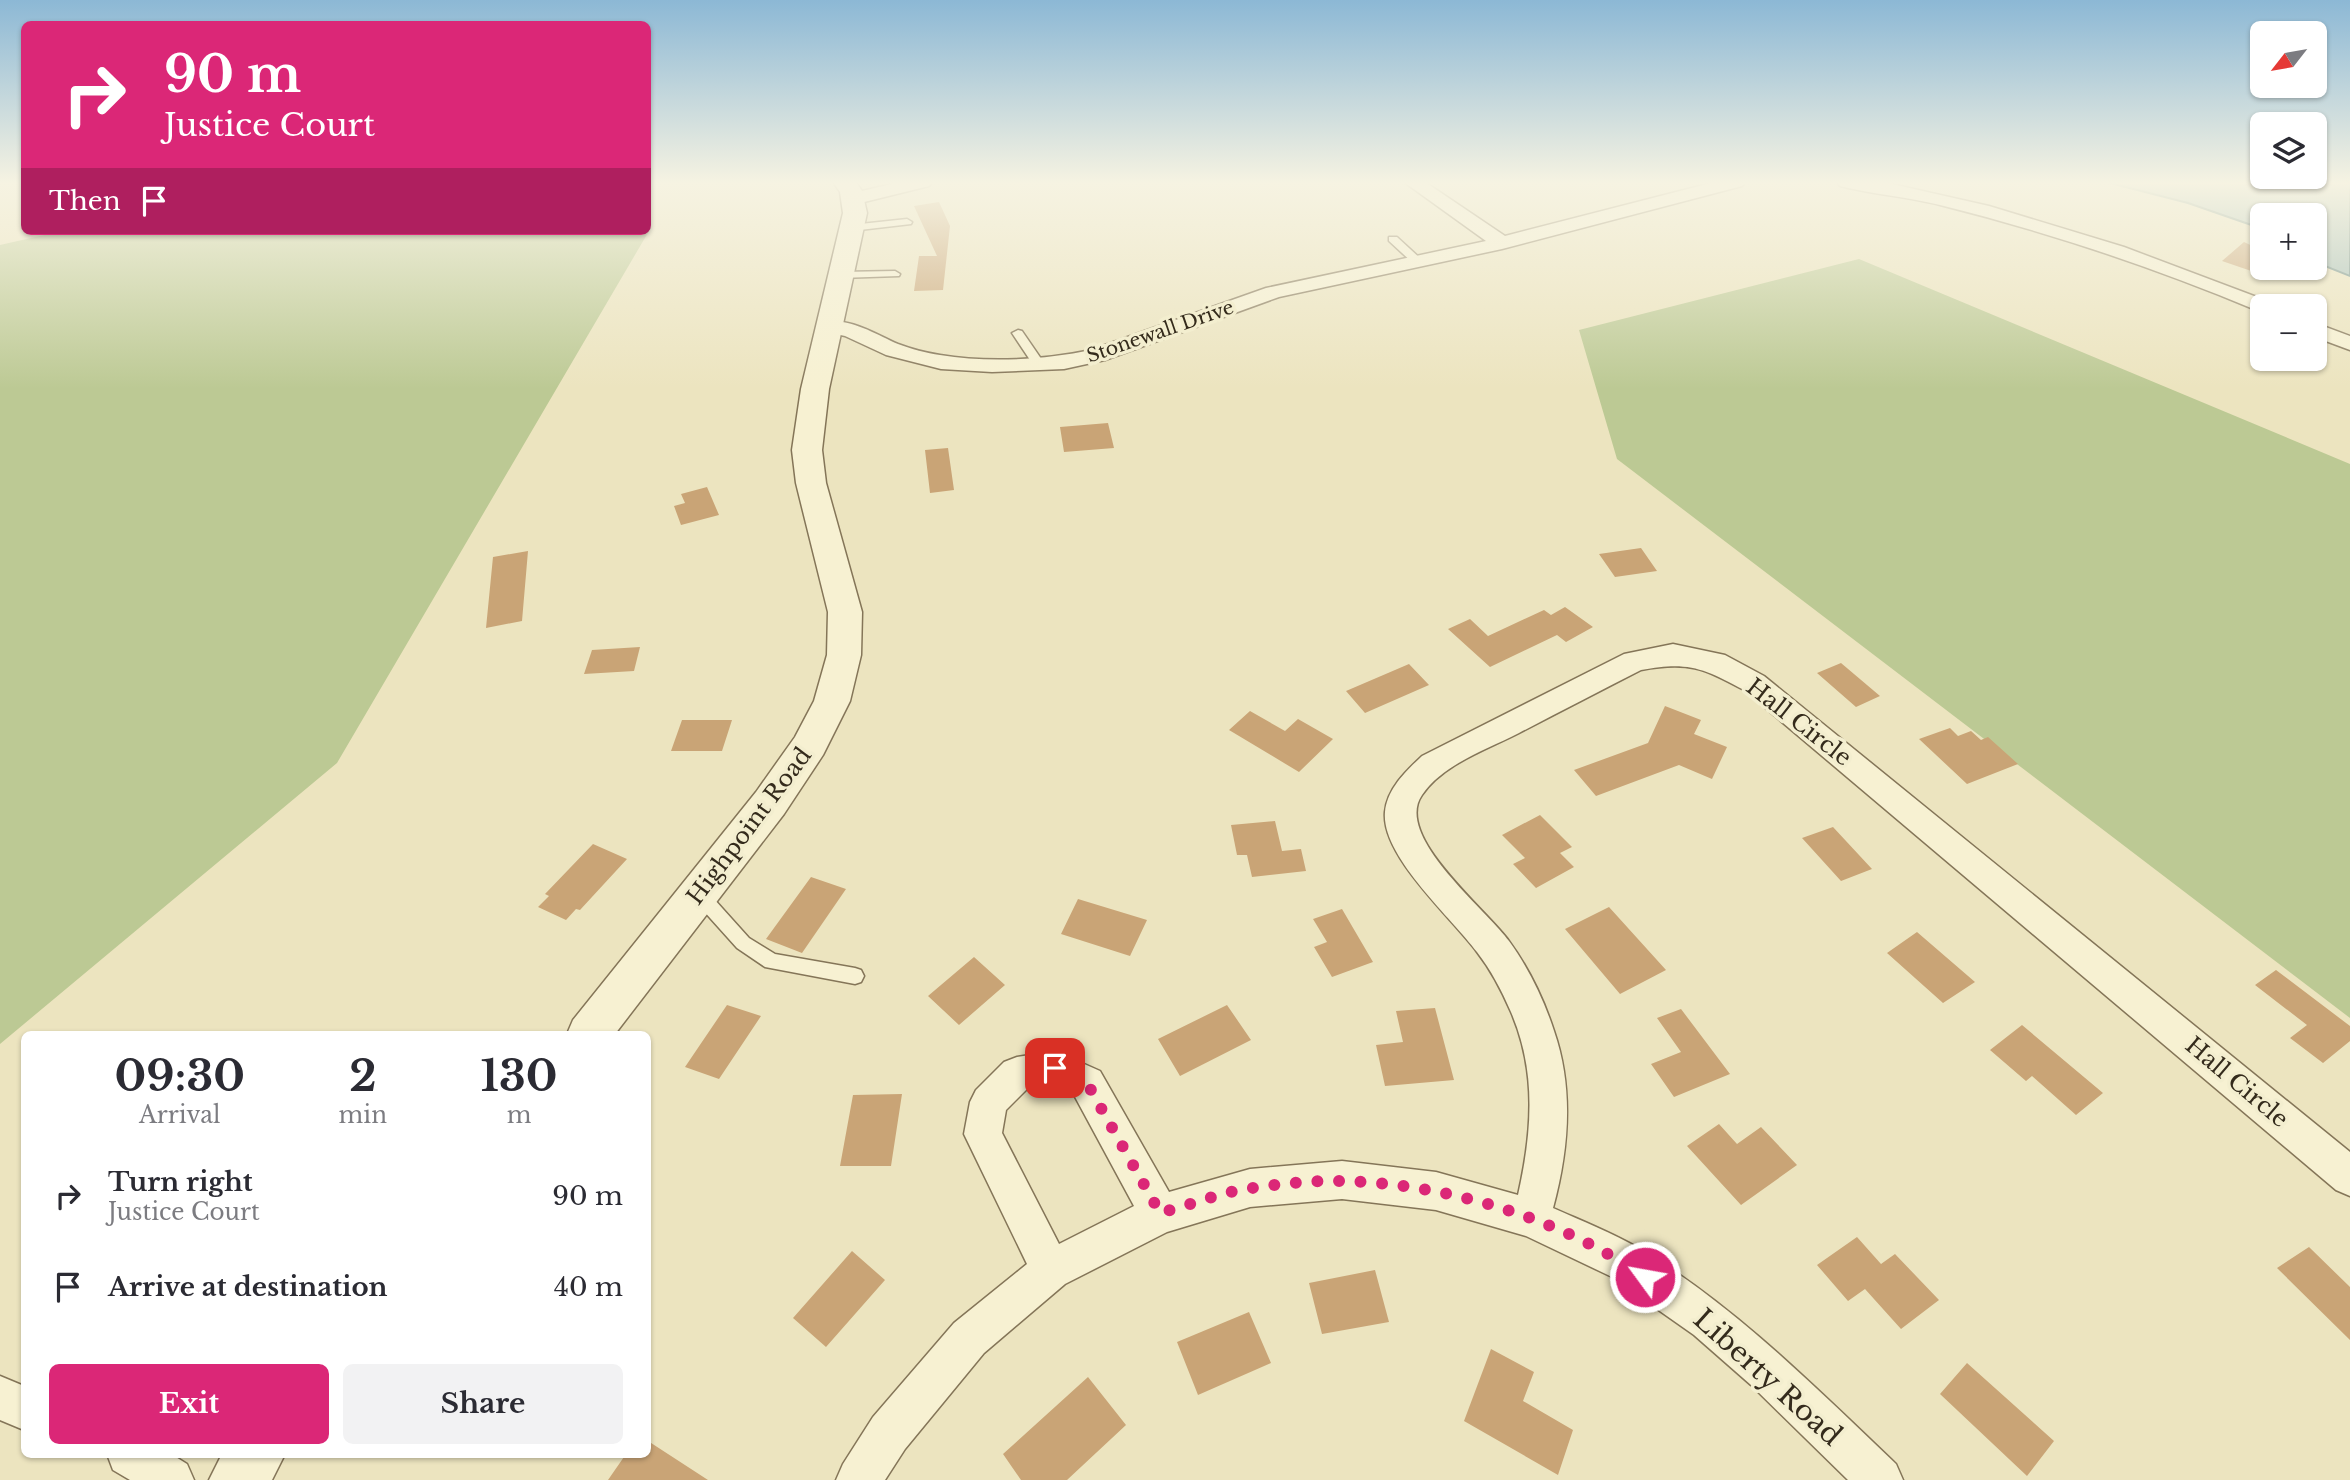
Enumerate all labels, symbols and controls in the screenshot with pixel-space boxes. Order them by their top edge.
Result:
north arrow [2250,21,2328,98]
map controls [2250,21,2327,371]
text: 90 m [164,44,301,105]
icon: right [49,49,140,140]
text: Justice Court [164,105,375,145]
button: layers [2250,112,2327,189]
icon: arrive [135,182,173,220]
text: Then [49,185,121,217]
button: + [2250,203,2327,280]
button: − [2250,294,2327,371]
street label: Stonewall Drive [1084,296,1237,367]
street label: Hall Circle [1741,672,1857,772]
street label: Highpoint Road [681,742,817,910]
street label: Hall Circle [2180,1031,2294,1133]
pin [1025,1038,1085,1098]
icon: arrive [1036,1049,1074,1087]
text: 09:30 [115,1050,245,1102]
text: 2 [349,1050,376,1102]
text: 130 [481,1050,557,1102]
text: Arrival [139,1101,221,1129]
text: min [339,1101,387,1129]
text: m [507,1101,531,1129]
text: Turn right [108,1166,253,1198]
icon: right [49,1177,87,1215]
text: 90 m [552,1180,623,1212]
text: Justice Court [108,1198,260,1226]
position arrow [1608,1240,1682,1314]
icon: arrive [49,1268,87,1306]
text: Arrive at destination [108,1271,388,1303]
text: 40 m [554,1271,623,1303]
street label: Liberty Road [1686,1302,1849,1453]
button: Exit [49,1364,329,1444]
button: Share [343,1364,623,1444]

